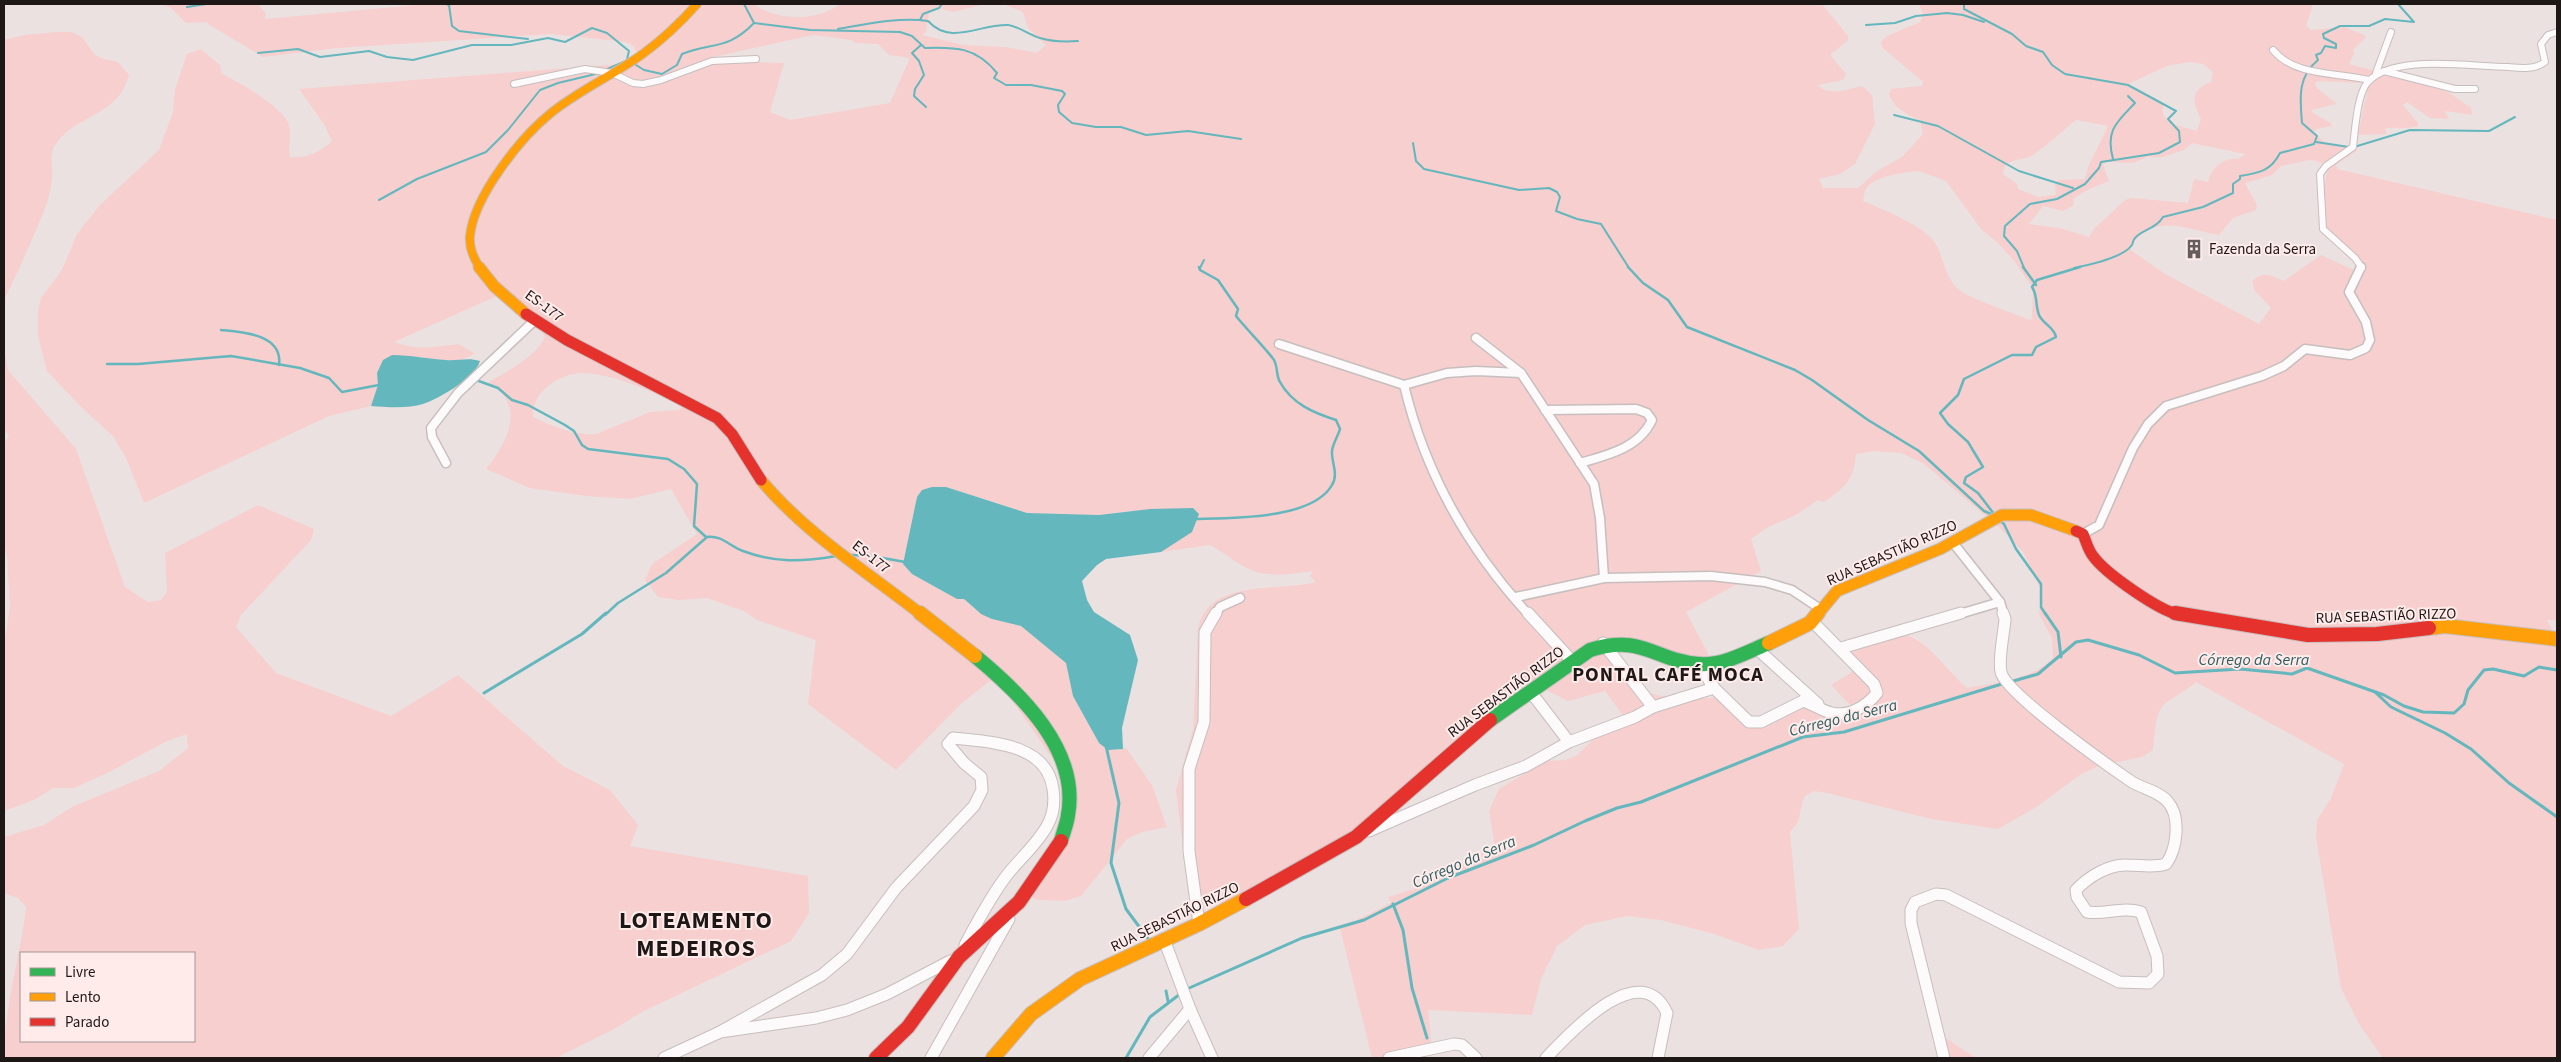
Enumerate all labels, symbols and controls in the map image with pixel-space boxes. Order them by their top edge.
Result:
building icon: Fazenda da Serra [2183,238,2205,260]
place label: Fazenda da Serra [2209,239,2316,260]
street label: ES-177 [520,285,568,327]
street label: RUA SEBASTIÃO RIZZO [1823,515,1961,591]
street label: ES-177 [848,535,894,579]
street label: RUA SEBASTIÃO RIZZO [2315,603,2457,629]
street label: RUA SEBASTIÃO RIZZO [1443,641,1569,743]
water label: Córrego da Serra [2199,649,2310,671]
district label: PONTAL CAFÉ MOCA [1572,661,1764,689]
water label: Córrego da Serra [1787,694,1900,742]
water label: Córrego da Serra [1409,830,1520,894]
street label: RUA SEBASTIÃO RIZZO [1107,877,1243,957]
district label: LOTEAMENTO MEDEIROS [619,903,773,966]
legend [20,952,195,1042]
text: Livre [65,962,95,983]
text: Lento [65,987,101,1008]
text: Parado [65,1012,109,1033]

